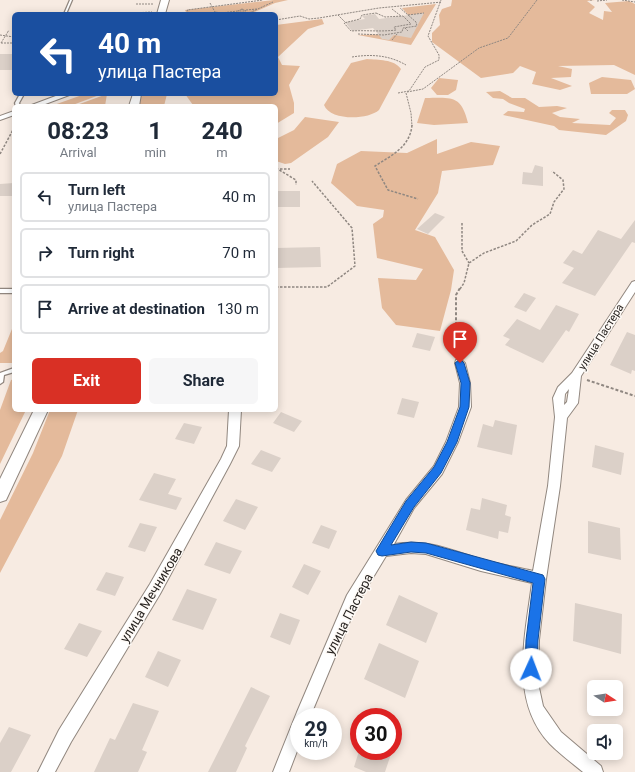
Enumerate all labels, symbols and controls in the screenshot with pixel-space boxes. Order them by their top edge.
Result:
text: 40 m [98,27,161,60]
icon: left [32,28,84,80]
text: улица Пастера [98,61,221,82]
text: 08:23 [47,117,109,145]
text: 1 [148,117,162,145]
text: 240 [201,117,243,145]
text: Arrival [60,145,97,160]
text: min [144,145,166,160]
text: m [216,145,228,160]
text: Turn left [68,181,125,199]
icon: left [34,186,56,208]
text: 40 m [222,188,256,206]
text: улица Пастера [68,199,157,214]
icon: right [34,242,56,264]
text: Turn right [68,244,134,262]
text: 70 m [222,244,256,262]
icon: arrive [34,298,56,320]
text: Arrive at destination [68,300,205,318]
text: 130 m [217,300,259,318]
street label: улица Пастера [576,302,626,372]
pin [443,322,477,363]
icon: arrive [449,328,471,350]
button: Exit [32,358,141,404]
button: Share [149,358,258,404]
street label: улица Мечникова [117,545,185,645]
street label: улица Пастера [322,571,376,657]
position arrow [510,648,552,690]
north arrow [587,680,623,716]
map controls [587,680,623,760]
speed limit sign: 30 [350,708,402,760]
text: 29 [305,717,327,741]
button: sound [587,724,623,760]
text: km/h [304,738,328,749]

